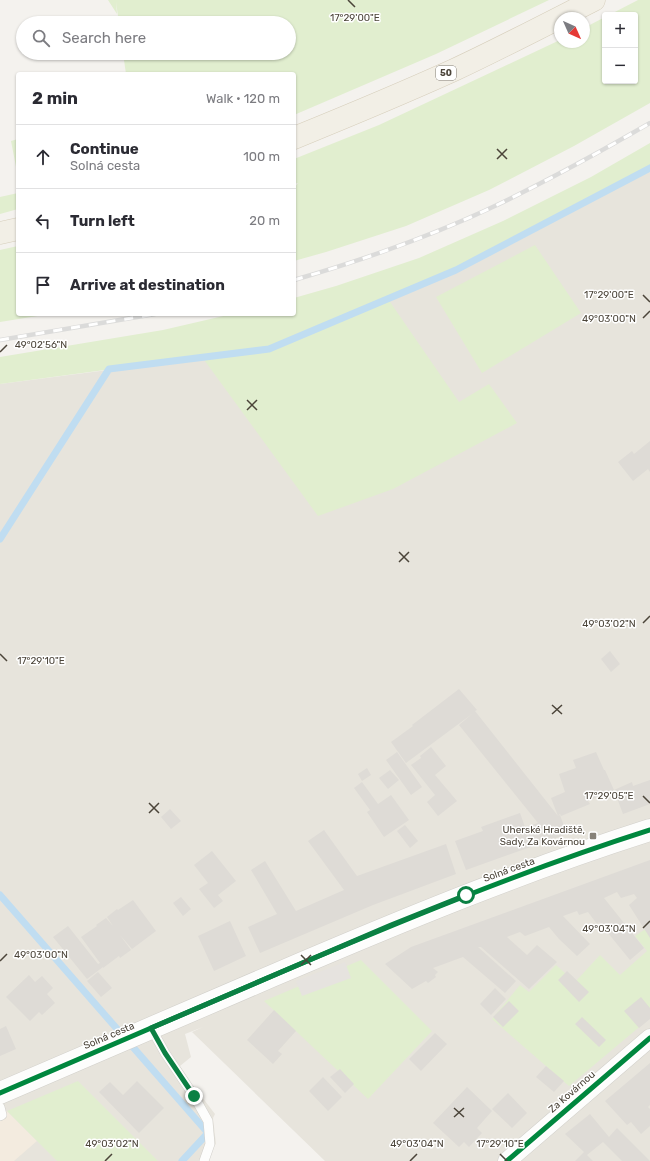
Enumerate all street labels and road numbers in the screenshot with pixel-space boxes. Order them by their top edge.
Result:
road number: 50 [436,66,456,80]
street label: Solná cesta [482,855,536,885]
street label: Solná cesta [82,1020,136,1052]
street label: Za Kovárnou [546,1069,598,1115]

